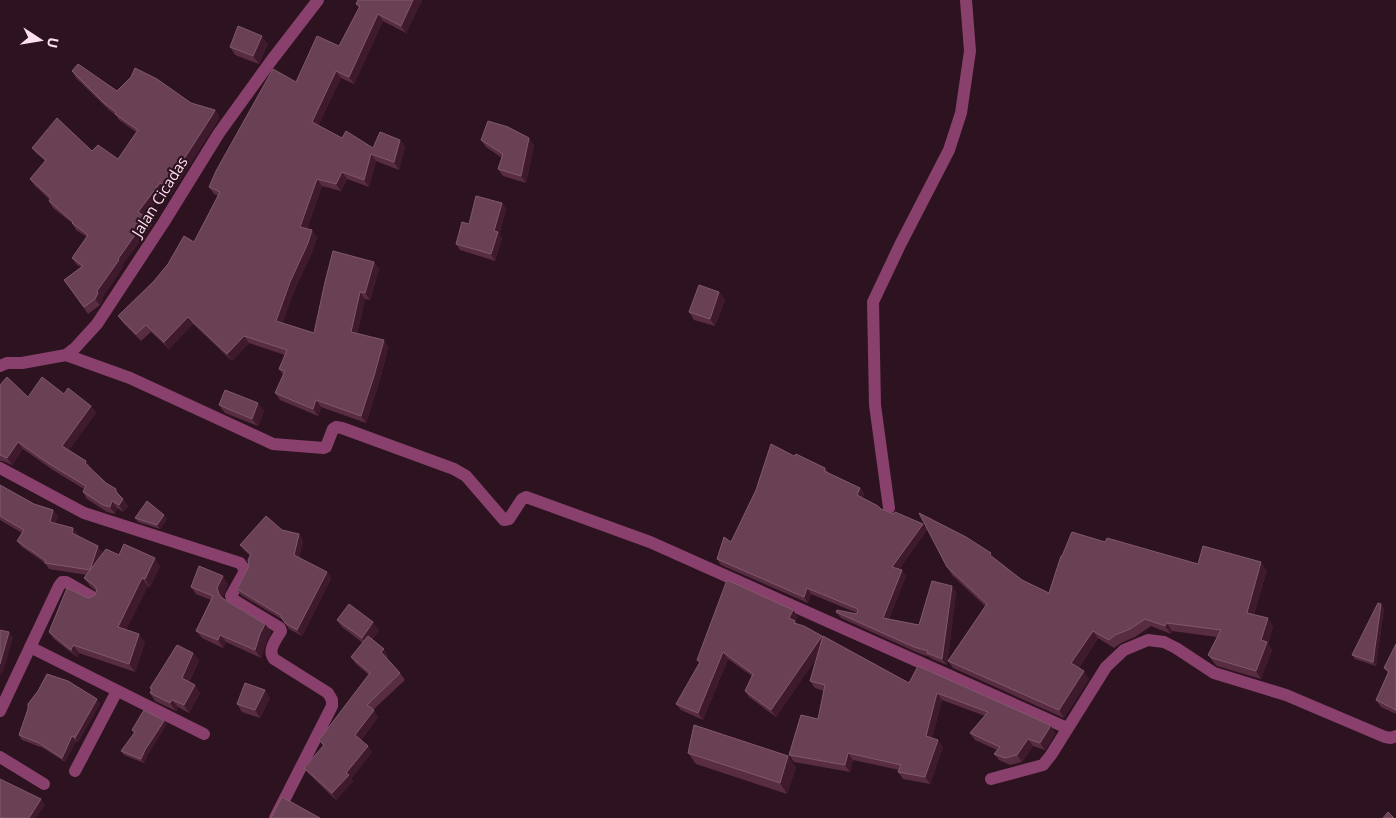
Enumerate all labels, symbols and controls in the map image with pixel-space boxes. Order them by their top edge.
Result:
north arrow [15,15,65,65]
text: U [43,36,64,50]
street label: Jalan Cicadas [126,153,192,242]

